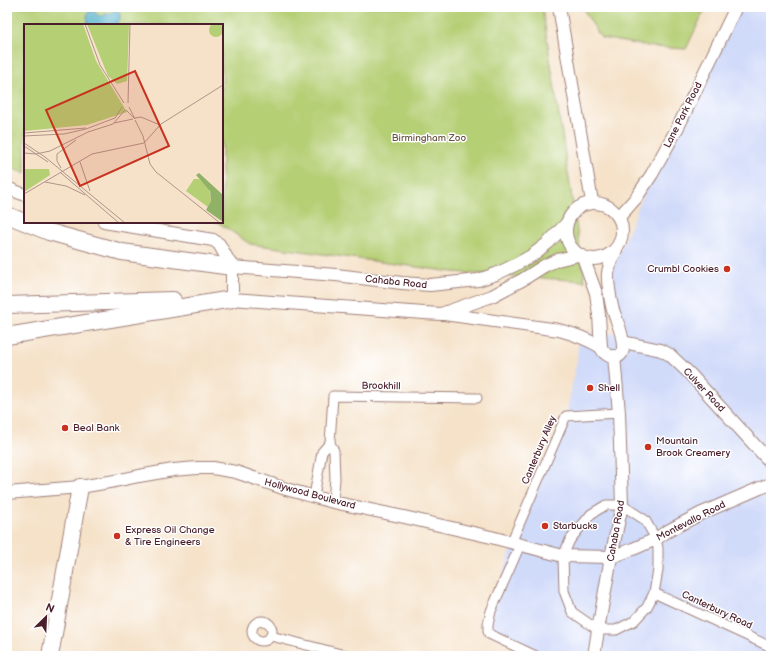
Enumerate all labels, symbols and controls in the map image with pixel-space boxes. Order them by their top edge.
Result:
inset map [24,24,223,223]
street label: Lane Park Road [661,80,705,150]
park label: Birmingham Zoo [392,132,467,144]
place label: Crumbl Cookies [647,263,719,275]
marker: Crumbl Cookies [722,264,732,274]
street label: Cahaba Road [364,273,428,291]
street label: Culver Road [681,365,728,415]
street label: Brookhill [361,380,401,392]
place label: Shell [598,382,620,394]
marker: Shell [585,383,595,393]
street label: Canterbury Alley [519,413,559,486]
place label: Beal Bank [73,422,120,434]
marker: Beal Bank [60,423,70,433]
place label: Mountain Brook Creamery [656,435,731,459]
marker: Mountain Brook Creamery [643,442,653,452]
street label: Hollywood Boulevard [263,476,357,512]
street label: Montevallo Road [654,498,728,544]
street label: Cahaba Road [605,499,627,563]
place label: Starbucks [553,520,597,532]
marker: Starbucks [540,521,550,531]
place label: Express Oil Change & Tire Engineers [125,524,215,548]
marker: Express Oil Change & Tire Engineers [112,531,122,541]
street label: Canterbury Road [680,588,755,632]
north arrow [26,597,66,637]
text: N [43,601,56,616]

